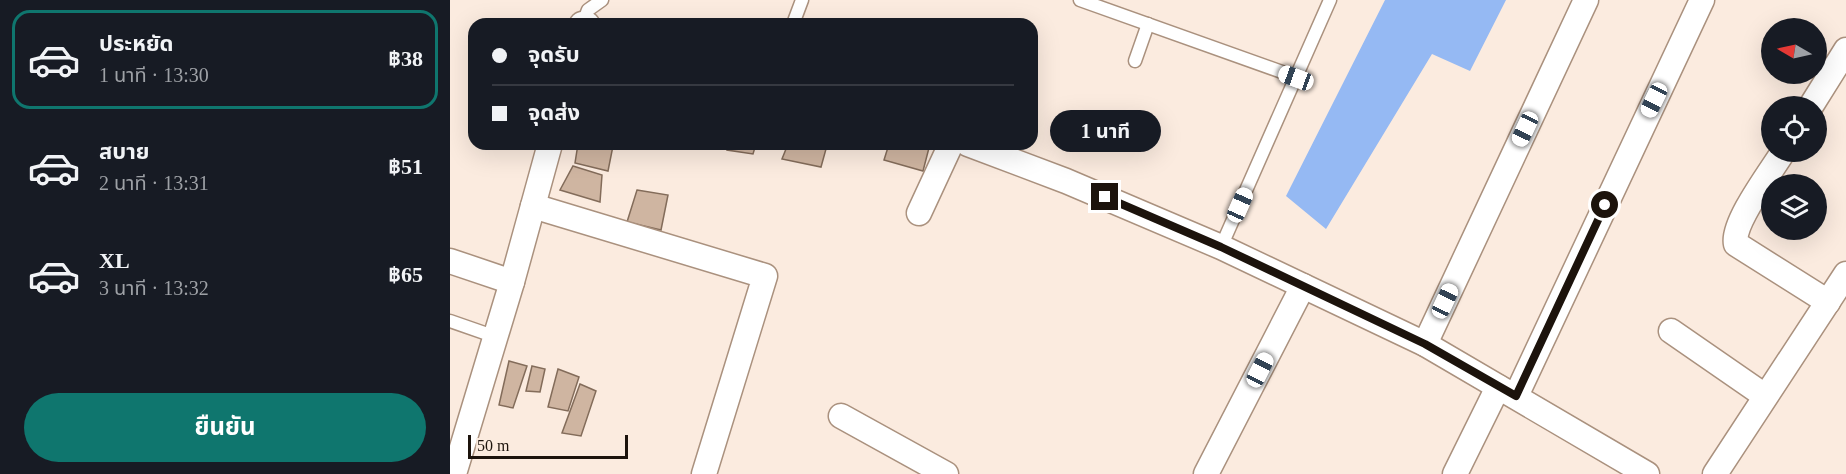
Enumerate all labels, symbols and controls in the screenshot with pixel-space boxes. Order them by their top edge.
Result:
north arrow [1761,18,1827,84]
map controls [1761,18,1827,240]
text: ประหยัด [99,31,174,56]
icon: car [27,33,81,87]
text: จุดรับ [528,42,580,67]
text: ฿38 [388,46,423,71]
car [1276,63,1316,93]
text: 1 นาที · 13:30 [99,64,209,86]
car [1638,80,1670,120]
button: locate [1761,96,1827,162]
text: จุดส่ง [528,100,580,125]
car [1509,109,1541,149]
callout: 1 นาที [1050,110,1160,152]
text: 1 นาที [1081,120,1130,142]
text: สบาย [99,139,149,164]
icon: car [27,141,81,195]
text: ฿51 [388,154,423,179]
text: 2 นาที · 13:31 [99,172,209,194]
button: layers [1761,174,1827,240]
route end [1091,183,1118,210]
car [1224,185,1256,225]
route start [1591,191,1618,218]
text: XL [99,248,130,273]
icon: car [27,249,81,303]
text: ฿65 [388,262,423,287]
text: 3 นาที · 13:32 [99,277,209,299]
car [1429,281,1461,321]
car [1244,350,1276,390]
button: ยืนยัน [24,393,426,462]
scale bar [468,432,628,460]
text: 50 m [477,437,509,454]

